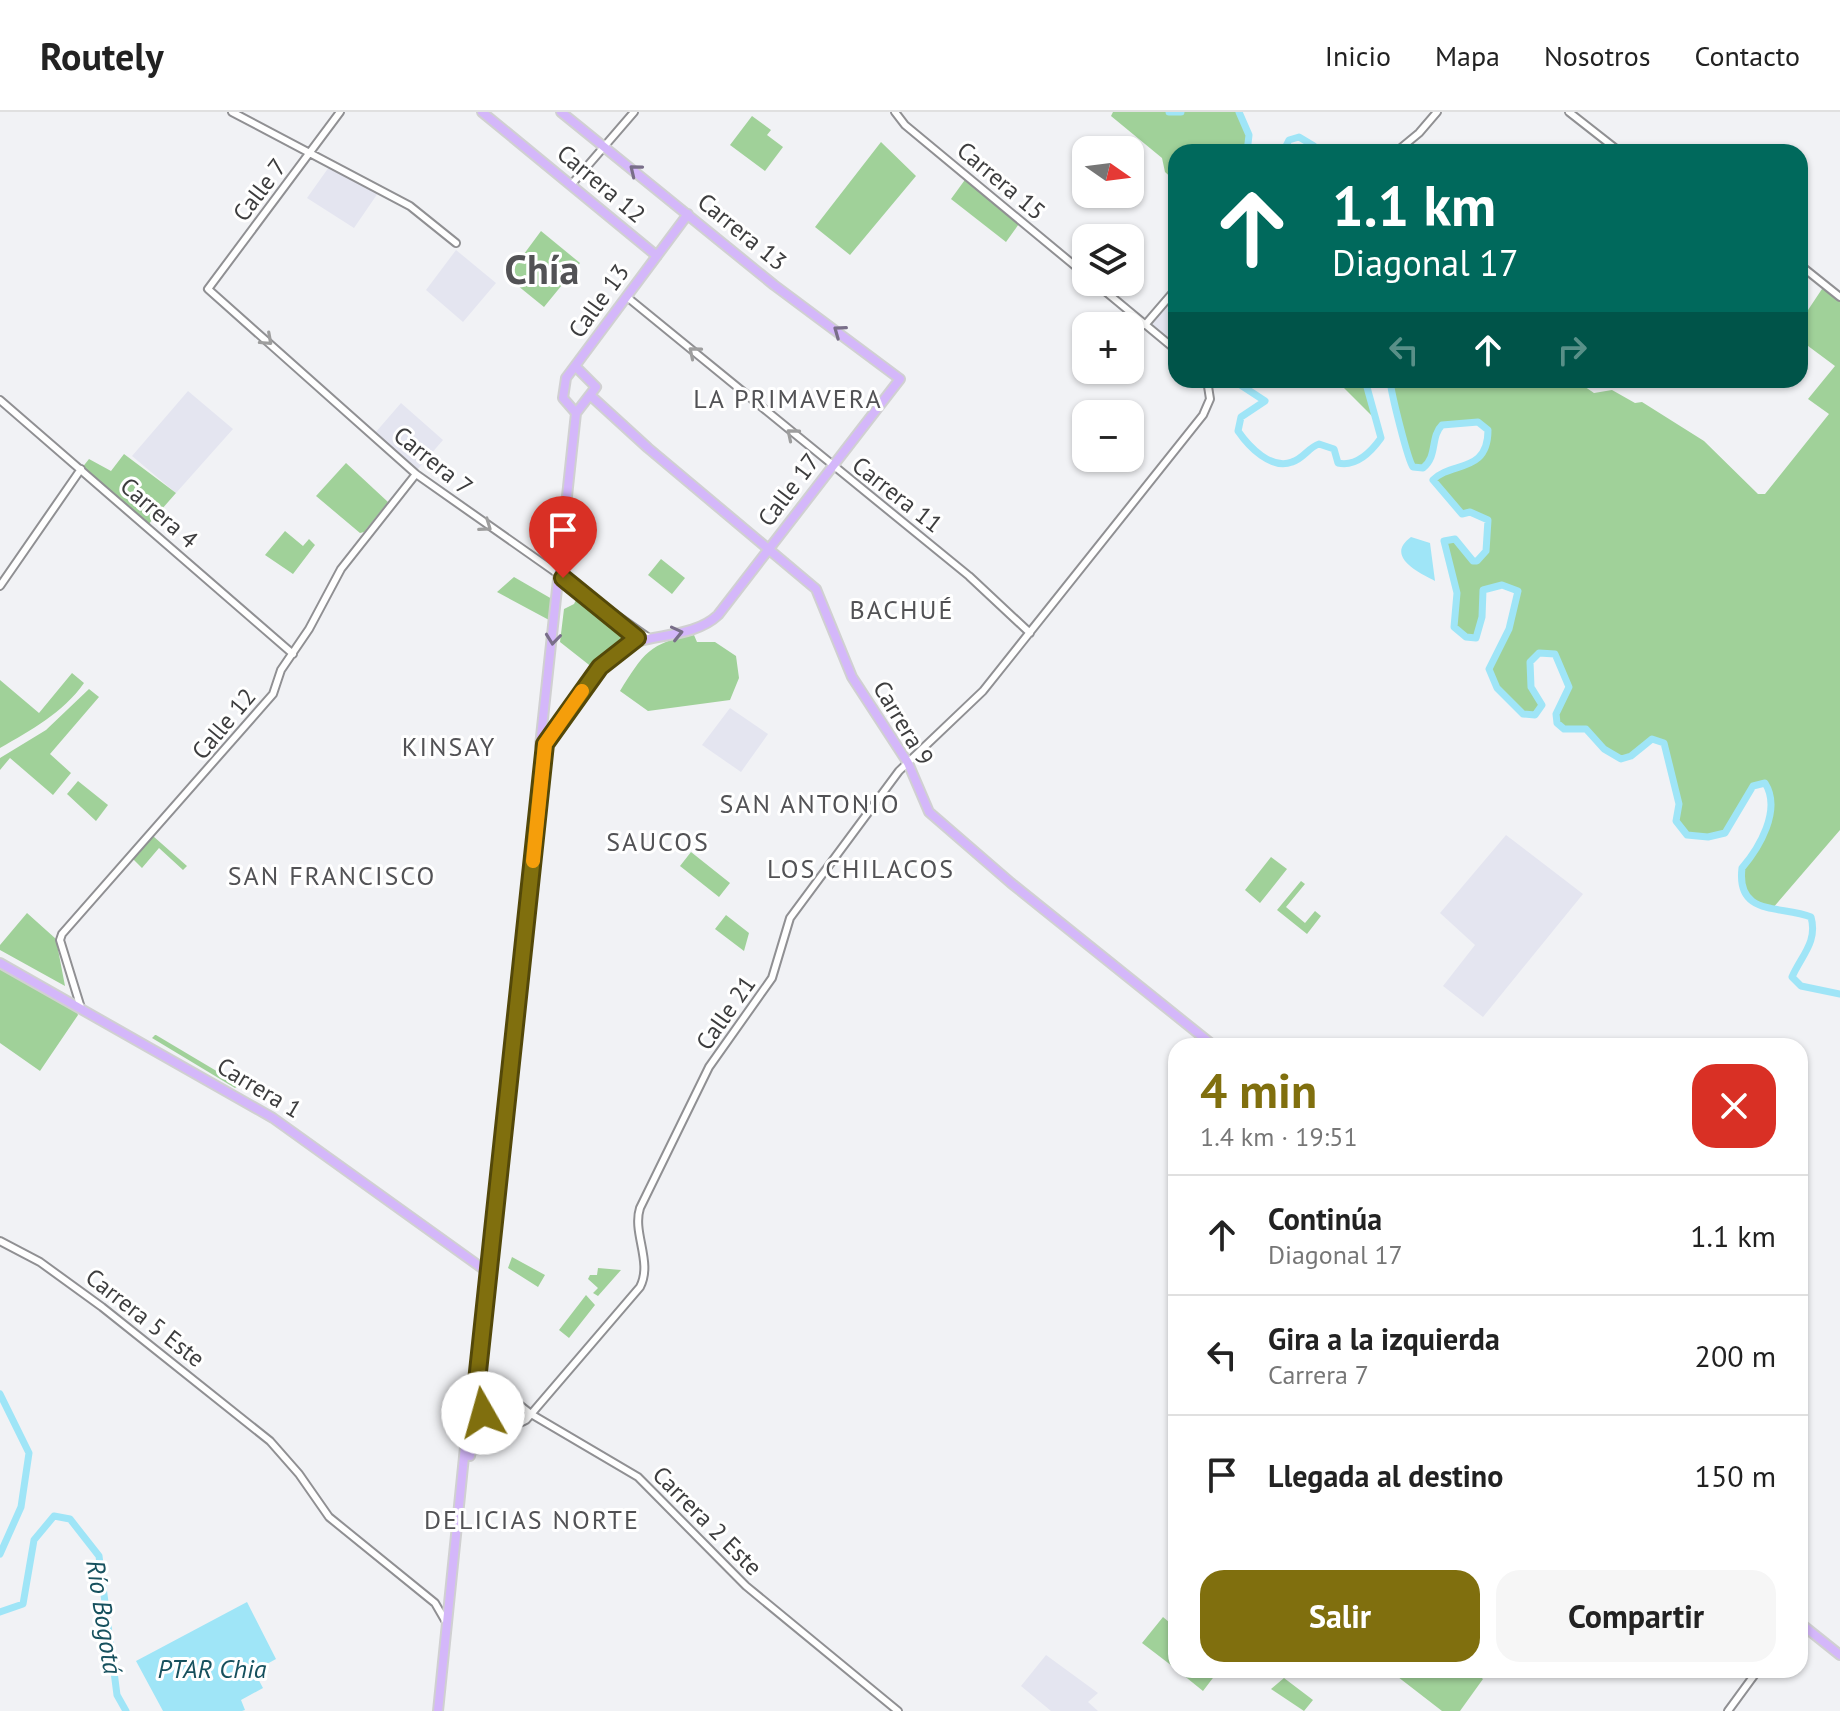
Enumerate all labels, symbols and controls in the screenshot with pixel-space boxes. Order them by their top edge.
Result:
text: Routely [40,31,164,80]
text: Inicio [1325,37,1391,74]
text: Mapa [1435,37,1500,74]
text: Nosotros [1544,37,1650,74]
text: Contacto [1694,37,1800,74]
street label: Carrera 15 [951,135,1052,227]
north arrow [1072,136,1144,208]
map controls [1072,136,1144,472]
street label: Carrera 12 [551,138,652,230]
street label: Calle 7 [226,152,293,227]
one-way arrow [630,165,644,180]
text: 1.1 km [1332,169,1496,241]
icon: ahead [1200,176,1304,280]
street label: Carrera 13 [691,186,793,277]
button: layers [1072,224,1144,296]
text: Diagonal 17 [1332,239,1519,286]
district label: Chía [505,243,579,295]
street label: Calle 13 [561,258,636,344]
button: + [1072,312,1144,384]
one-way arrow [833,326,847,341]
icon: left [1382,328,1426,372]
icon: ahead [1466,328,1510,372]
icon: right [1550,328,1594,372]
one-way arrow [258,330,273,344]
one-way arrow [689,347,703,362]
district label: LA PRIMAVERA [693,382,883,415]
button: − [1072,400,1144,472]
street label: Carrera 7 [387,419,479,502]
one-way arrow [787,429,802,444]
street label: Calle 17 [751,447,826,533]
street label: Carrera 11 [846,450,949,540]
street label: Carrera 4 [114,470,205,555]
pin [529,496,597,578]
icon: arrive [541,508,585,552]
one-way arrow [478,516,492,531]
district label: BACHUÉ [850,593,954,626]
one-way arrow [670,625,684,642]
one-way arrow [544,633,561,646]
street label: Carrera 9 [866,675,941,771]
street label: Calle 12 [185,682,262,766]
district label: KINSAY [402,730,496,763]
district label: SAN ANTONIO [719,787,901,820]
district label: SAUCOS [606,825,710,858]
district label: LOS CHILACOS [767,852,955,885]
district label: SAN FRANCISCO [228,859,436,892]
street label: Calle 21 [689,969,762,1056]
street label: Carrera 1 [211,1050,307,1125]
text: 4 min [1200,1059,1317,1121]
button: close [1692,1064,1776,1148]
text: 1.4 km · 19:51 [1200,1120,1358,1153]
text: Continúa [1268,1199,1382,1238]
icon: ahead [1200,1213,1244,1257]
text: 1.1 km [1690,1216,1776,1255]
text: Diagonal 17 [1268,1238,1403,1271]
street label: Carrera 5 Este [80,1261,211,1374]
text: Gira a la izquierda [1268,1319,1500,1358]
icon: left [1200,1333,1244,1377]
text: 200 m [1695,1336,1776,1375]
text: Carrera 7 [1268,1358,1369,1391]
position arrow [441,1371,525,1455]
icon: arrive [1200,1453,1244,1497]
text: Llegada al destino [1268,1456,1503,1495]
text: 150 m [1695,1456,1776,1495]
street label: Carrera 2 Este [646,1459,769,1582]
district label: DELICIAS NORTE [424,1503,640,1536]
water label: Río Bogotá [79,1557,130,1677]
button: Salir [1200,1570,1480,1662]
button: Compartir [1496,1570,1776,1662]
water label: PTAR Chia [158,1652,267,1685]

